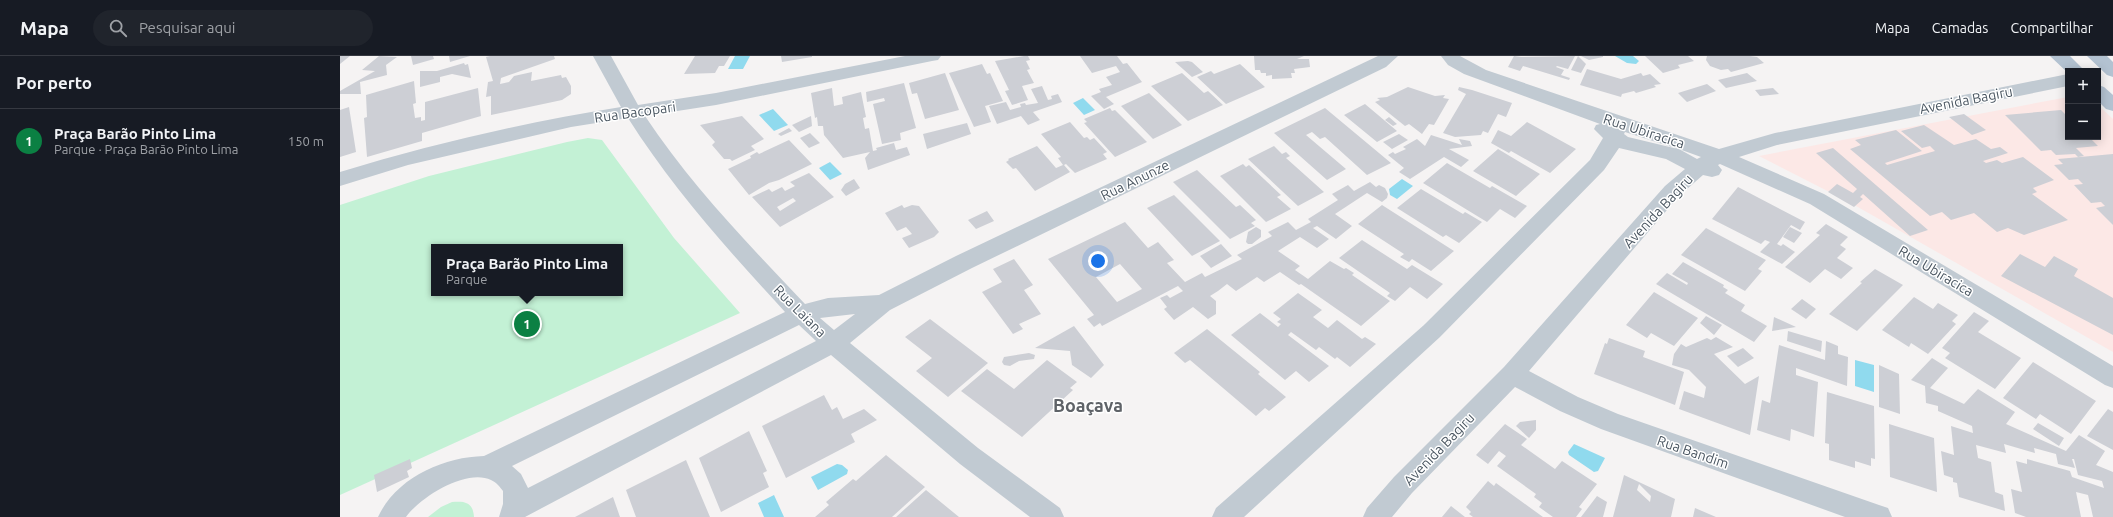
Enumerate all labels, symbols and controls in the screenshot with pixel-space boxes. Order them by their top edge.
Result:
search box [93,10,373,46]
text: Mapa [20,17,69,39]
icon: search [107,17,129,39]
text: Pesquisar aqui [139,19,235,36]
text: Mapa [1875,20,1910,36]
text: Camadas [1932,20,1988,36]
text: Compartilhar [2010,20,2093,36]
map controls [2065,68,2101,140]
button: + [2065,68,2101,104]
text: Por perto [16,73,92,92]
street label: Avenida Bagiru [1918,83,2014,117]
street label: Rua Bacopari [593,98,677,126]
button: − [2065,104,2101,140]
street label: Rua Ubiracica [1601,110,1687,152]
text: Praça Barão Pinto Lima [54,125,216,142]
text: 1 [25,134,33,148]
text: 150 m [288,134,324,148]
text: Parque · Praça Barão Pinto Lima [54,142,238,156]
street label: Rua Anunze [1098,157,1172,203]
street label: Avenida Bagiru [1620,171,1696,251]
street label: Rua Ubiracica [1896,242,1976,300]
popup [431,244,623,296]
your location [1088,251,1108,271]
text: Praça Barão Pinto Lima [446,255,608,272]
text: Parque [446,272,487,286]
street label: Rua Laiana [771,282,829,340]
pin: 1 [514,309,540,339]
district label: Boaçava [1053,395,1123,416]
street label: Avenida Bagiru [1400,410,1478,488]
street label: Rua Bandim [1655,432,1731,472]

